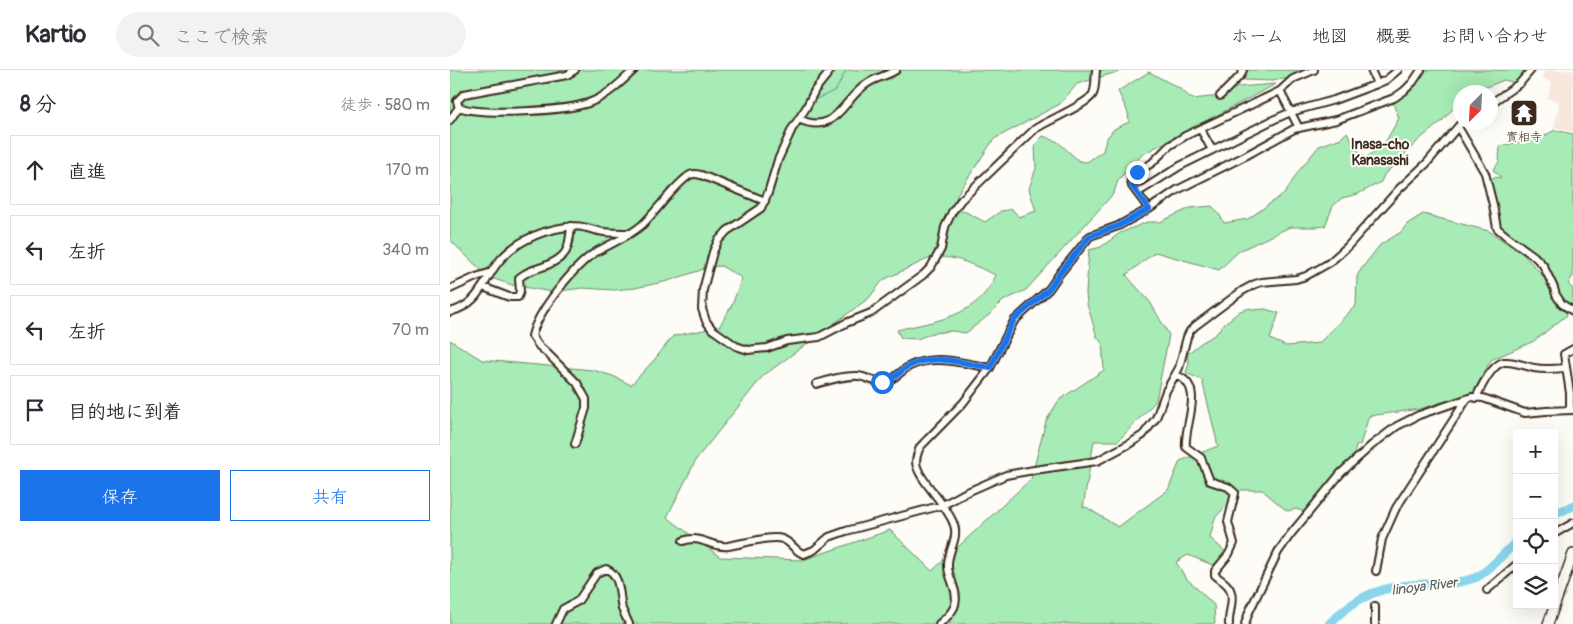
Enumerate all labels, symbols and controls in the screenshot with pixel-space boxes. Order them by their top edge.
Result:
search box [116,12,466,57]
text: Kartio [25,20,86,49]
icon: search [134,21,162,49]
text: ここで検索 [174,25,269,49]
text: ホーム [1231,25,1284,48]
text: 地図 [1312,25,1348,48]
text: 概要 [1376,25,1412,48]
text: お問い合わせ [1440,25,1548,48]
north arrow [1453,85,1498,130]
text: 8 分 [20,91,56,118]
text: 徒歩 · 580 m [341,95,430,115]
temple icon: 實相寺 [1509,98,1539,128]
place label: 實相寺 [1506,130,1542,145]
district label: Inasa-cho Kanasashi [1351,136,1410,169]
icon: ahead [21,156,49,184]
text: 直進 [68,160,106,184]
text: 170 m [386,160,429,180]
route end [1126,161,1149,184]
icon: left [21,236,49,264]
text: 左折 [68,240,106,264]
text: 340 m [382,240,429,260]
icon: left [21,316,49,344]
text: 左折 [68,320,106,344]
text: 70 m [392,320,429,340]
route start [871,371,894,394]
icon: arrive [21,396,49,424]
text: 目的地に到着 [68,400,182,424]
map controls [1513,429,1558,609]
button: + [1513,429,1558,474]
button: 保存 [20,470,220,521]
button: 共有 [230,470,430,521]
button: − [1513,474,1558,519]
button: locate [1513,519,1558,564]
button: layers [1513,564,1558,609]
water label: Iinoya River [1390,574,1460,599]

